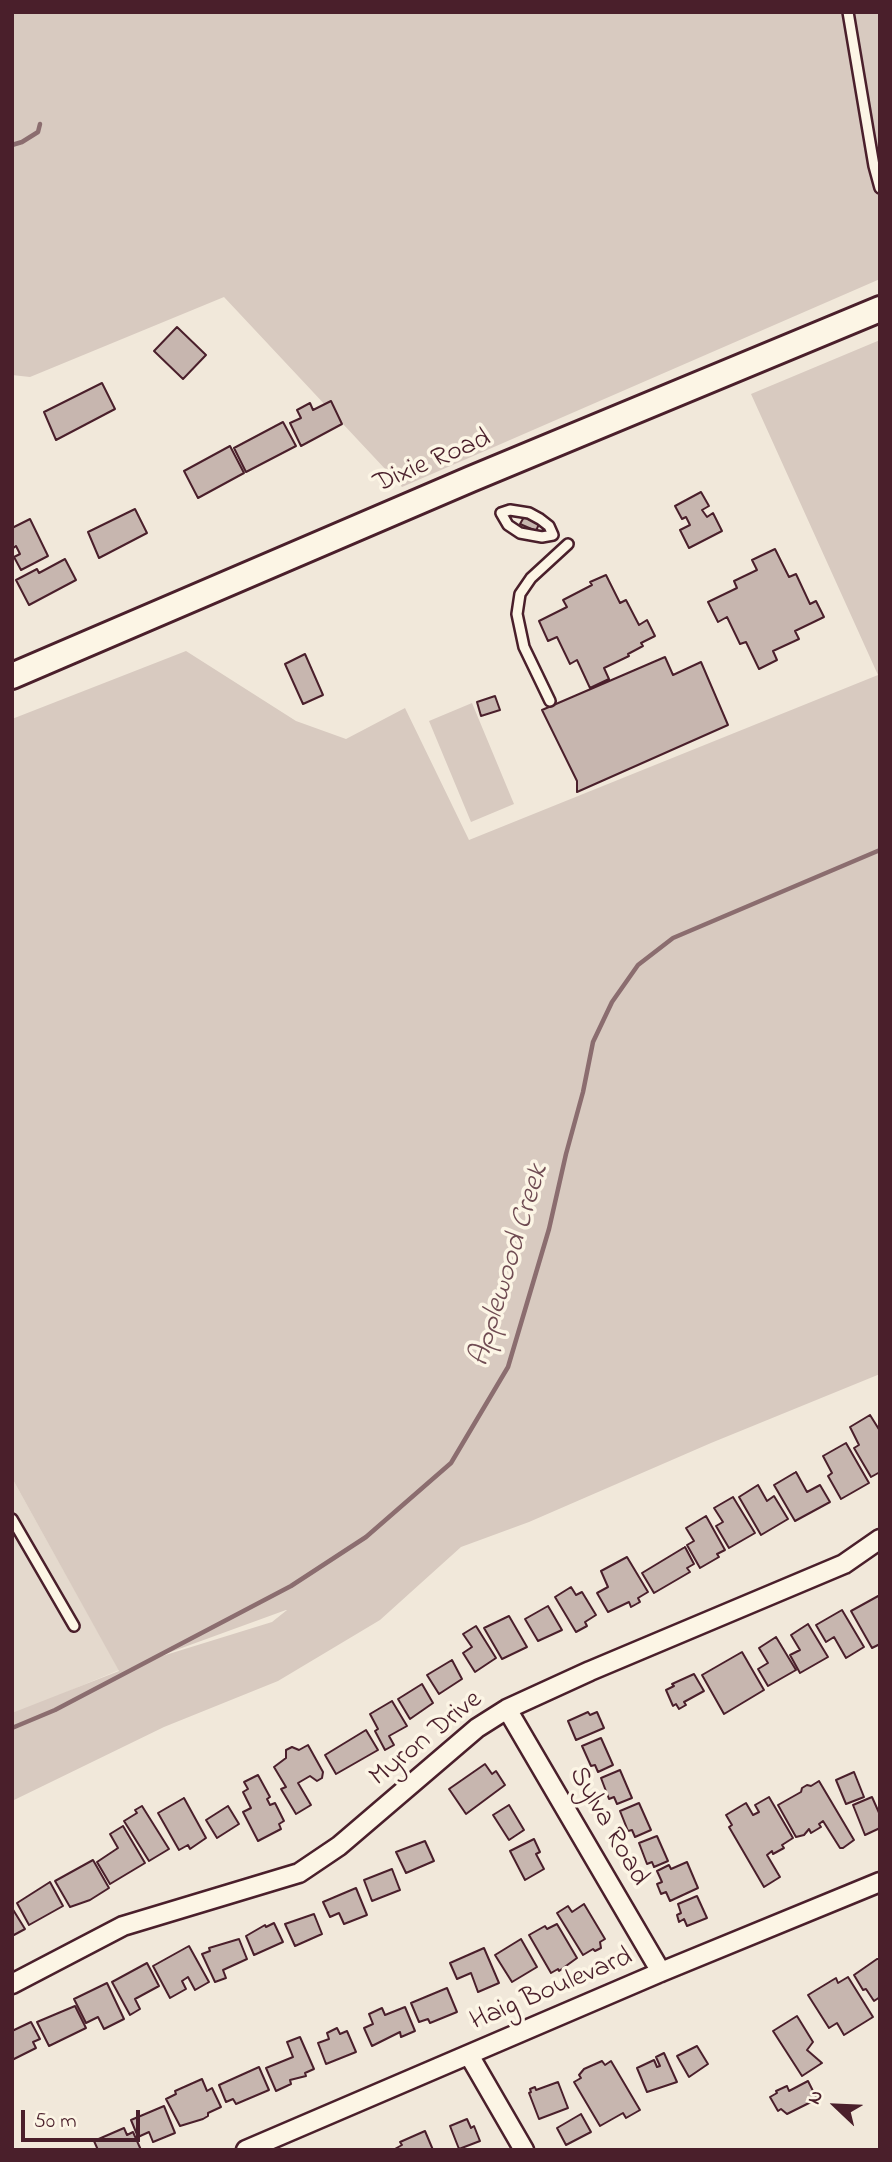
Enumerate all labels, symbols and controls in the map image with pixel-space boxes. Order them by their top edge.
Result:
street label: Dixie Road [370,423,496,503]
water label: Applewood Creek [463,1161,559,1371]
street label: Myron Drive [364,1684,490,1796]
street label: Sylva Road [559,1761,655,1893]
street label: Haig Boulevard [466,1942,638,2040]
north arrow [801,2071,871,2141]
text: N [801,2086,831,2109]
scale bar [24,2096,144,2140]
text: 50 m [34,2107,77,2137]

